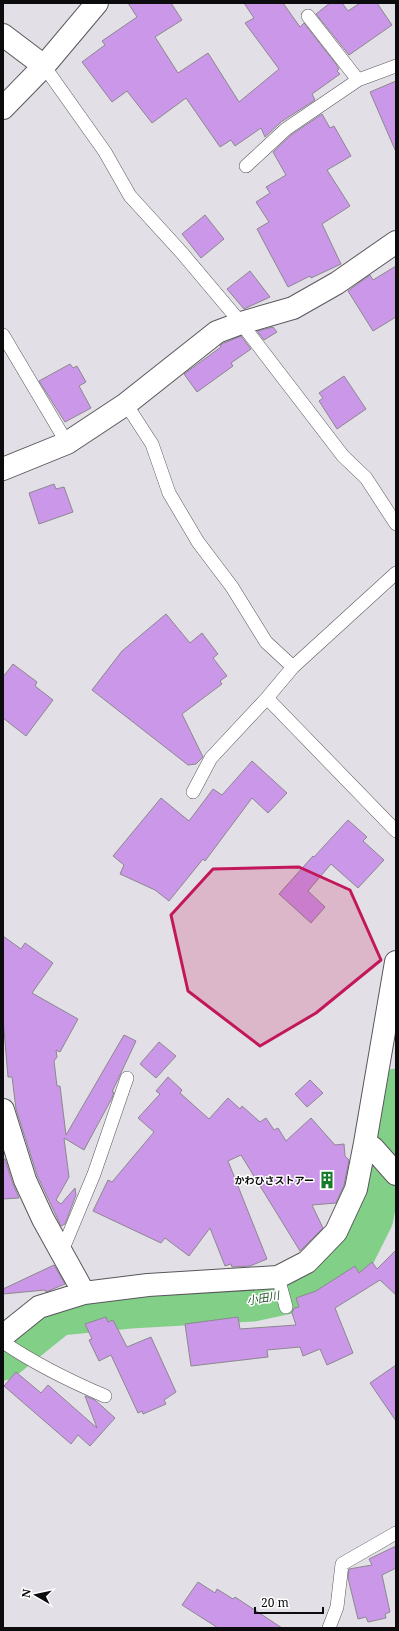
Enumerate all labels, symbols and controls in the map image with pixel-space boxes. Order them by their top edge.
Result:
building icon: かわひさストアー [317,1170,337,1190]
place label: かわひさストアー [235,1173,314,1187]
water label: 小田川 [245,1287,281,1308]
north arrow [16,1575,56,1615]
text: N [18,1588,34,1599]
scale bar [255,1589,323,1615]
text: 20 m [261,1594,289,1611]

